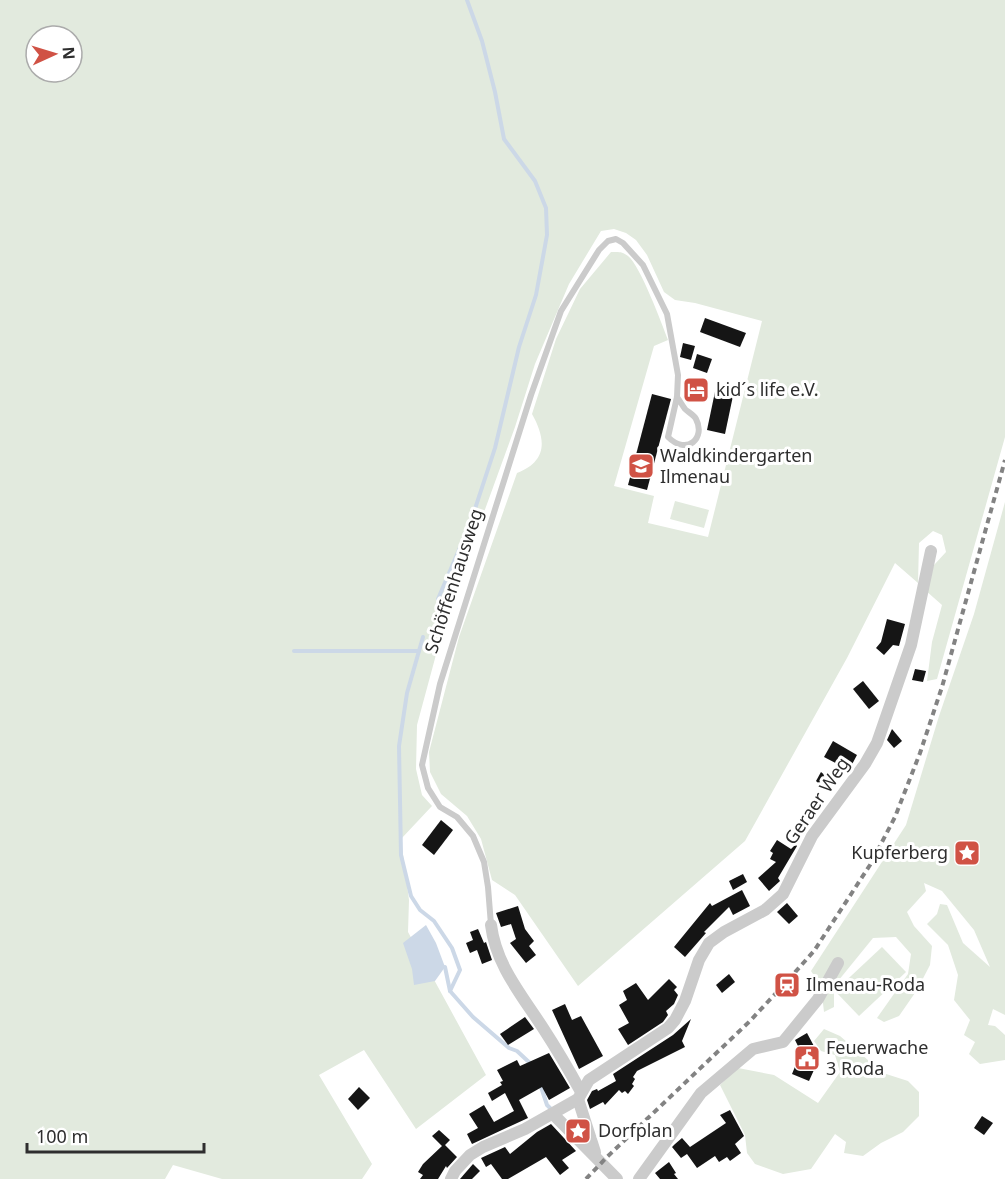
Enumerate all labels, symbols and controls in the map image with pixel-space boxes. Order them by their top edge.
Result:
north arrow [24,24,84,84]
text: N [58,46,80,60]
hotel icon: kid´s life e.V. [681,375,711,405]
place label: kid´s life e.V. [716,377,819,401]
place label: Waldkindergarten Ilmenau [660,443,812,488]
school or university icon: Waldkindergarten Ilmenau [626,451,656,481]
street label: Schöffenhausweg [418,505,488,656]
street label: Geraer Weg [778,752,854,849]
place icon: Kupferberg [952,838,982,868]
place label: Kupferberg [851,840,948,864]
station icon: Ilmenau-Roda [772,970,802,1000]
place label: Ilmenau-Roda [806,972,925,996]
place label: Feuerwache 3 Roda [826,1035,928,1080]
public building icon: Feuerwache 3 Roda [792,1043,822,1073]
scale bar [27,1116,204,1154]
place icon: Dorfplan [563,1116,593,1146]
place label: Dorfplan [598,1118,673,1142]
text: 100 m [36,1124,88,1148]

